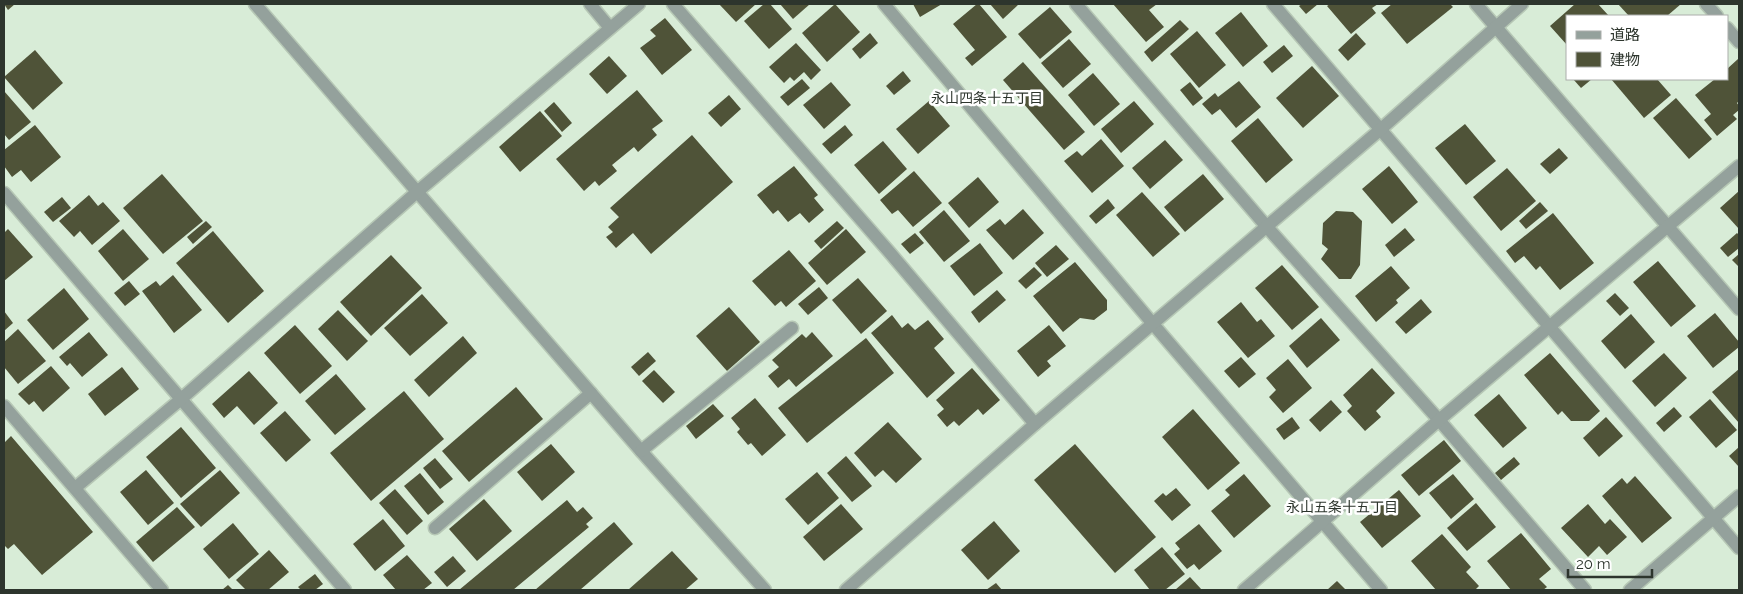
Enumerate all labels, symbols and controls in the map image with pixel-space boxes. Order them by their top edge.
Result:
legend [1566,15,1728,80]
text: 道路 [1610,26,1640,44]
text: 建物 [1610,51,1640,69]
district label: 永山四条十五丁目 [931,90,1043,106]
district label: 永山五条十五丁目 [1286,499,1398,515]
scale bar [1568,546,1652,578]
text: 20 m [1576,555,1611,573]

